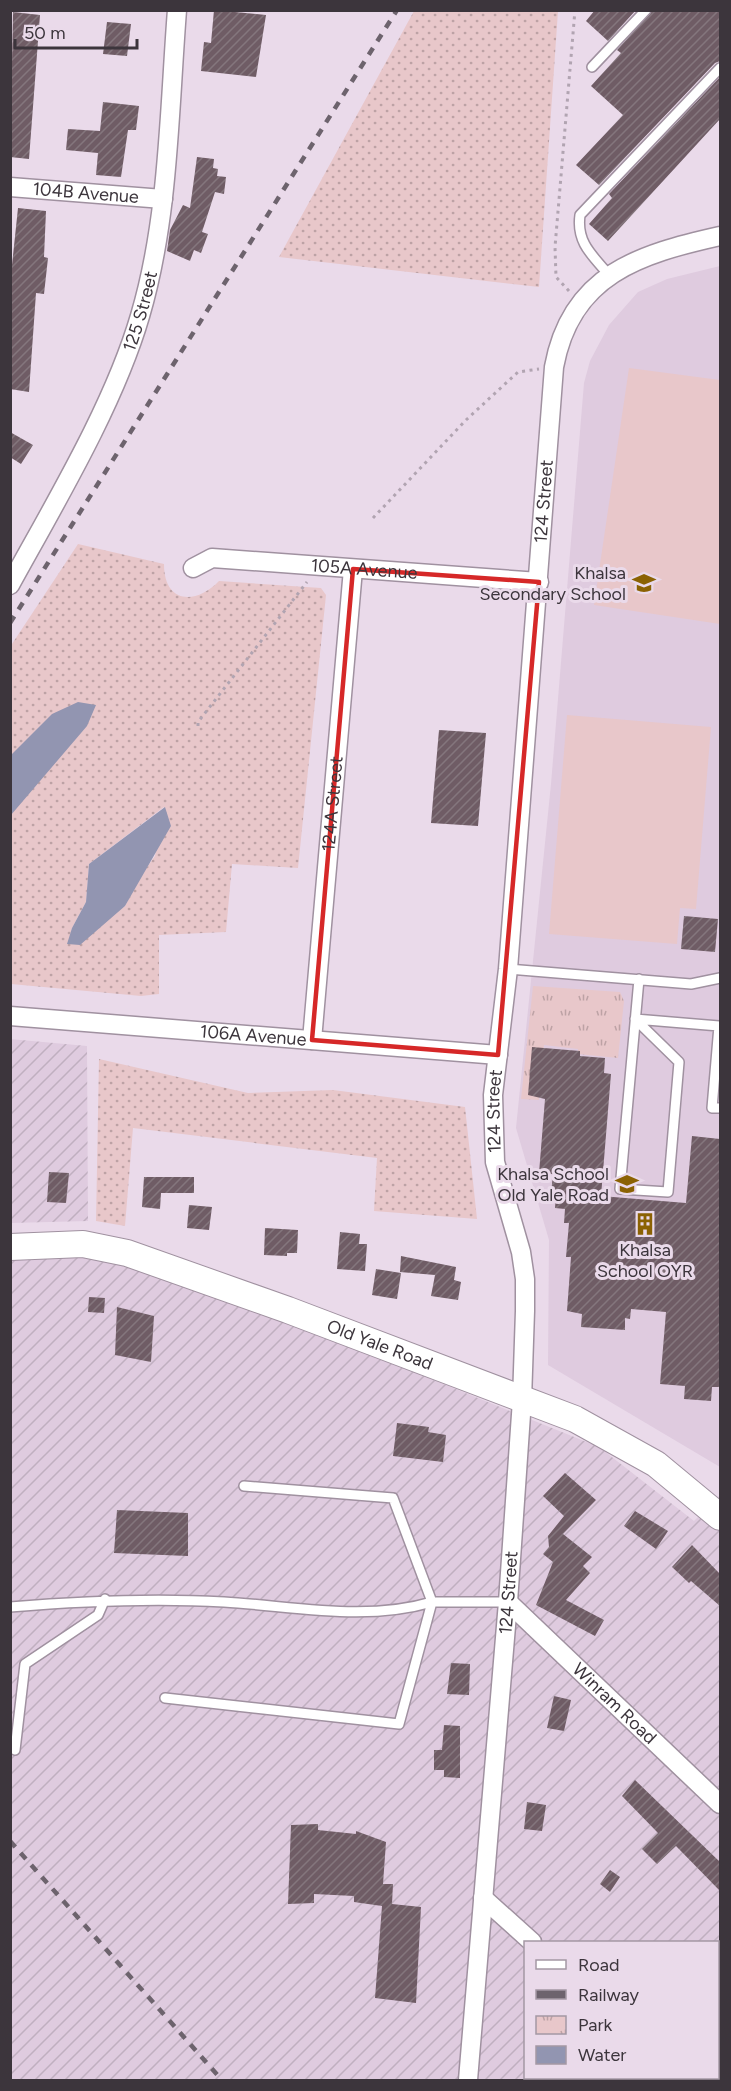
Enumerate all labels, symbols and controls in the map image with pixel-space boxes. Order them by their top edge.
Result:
scale bar [15,12,136,50]
text: 50 m [24,22,66,44]
street label: 104B Avenue [32,178,140,208]
street label: 125 Street [118,269,162,355]
street label: 124 Street [530,459,558,544]
street label: 105A Avenue [310,554,418,584]
place label: Khalsa Secondary School [479,562,626,605]
school or university icon: Khalsa Secondary School [631,570,657,596]
street label: 124A Street [317,755,348,853]
street label: 106A Avenue [199,1020,307,1051]
street label: 124 Street [482,1068,507,1153]
place label: Khalsa School Old Yale Road [497,1163,609,1206]
school or university icon: Khalsa School Old Yale Road [614,1171,640,1197]
building icon: Khalsa School OYR [632,1211,658,1237]
place label: Khalsa School OYR [597,1239,693,1282]
street label: Old Yale Road [324,1315,436,1375]
street label: 124 Street [494,1550,523,1635]
street label: Winram Road [568,1658,661,1749]
legend [524,1941,719,2079]
text: Road [578,1954,619,1976]
text: Railway [578,1984,640,2006]
text: Park [578,2014,613,2036]
text: Water [578,2044,626,2066]

